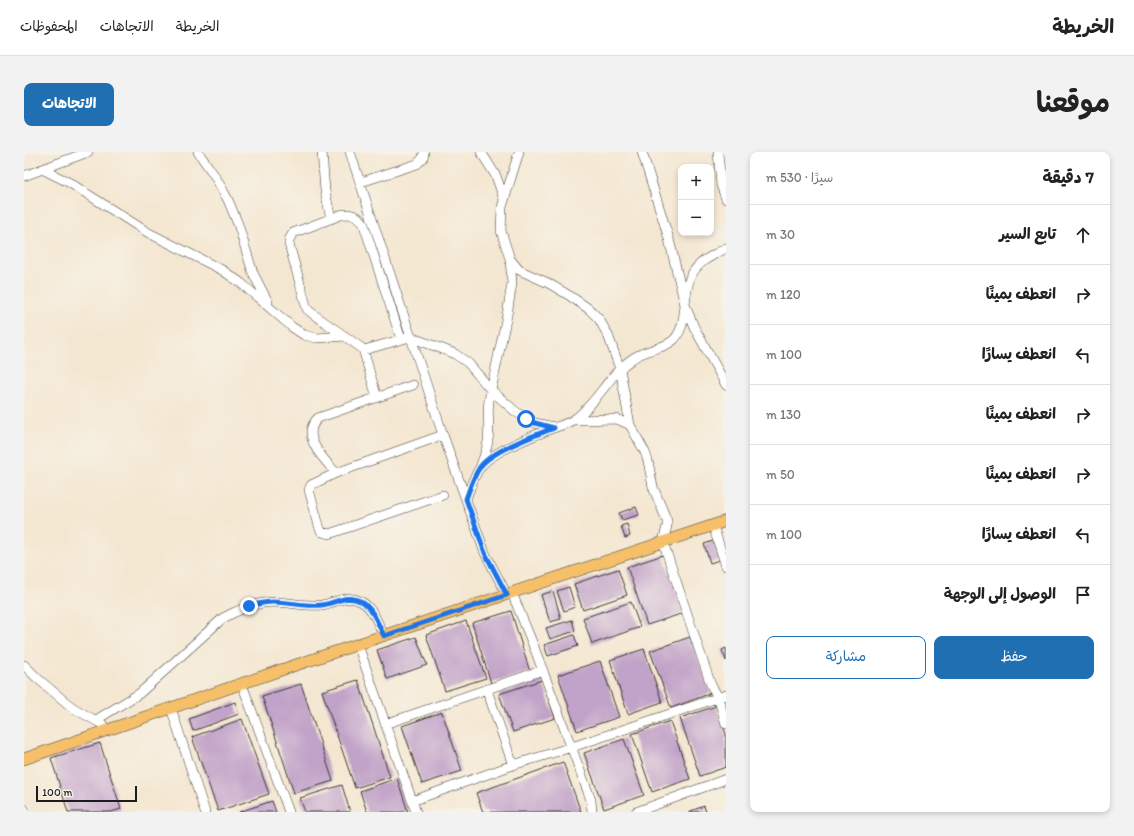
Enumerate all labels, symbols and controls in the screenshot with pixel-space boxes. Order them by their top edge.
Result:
text: الخريطة [1052,15,1114,38]
text: المحفوظات [20,18,78,35]
text: الاتجاهات [100,18,154,35]
text: الخريطة [176,18,219,35]
button: الاتجاهات [24,83,114,126]
text: موقعنا [1036,85,1110,119]
map controls [678,164,714,236]
button: + [678,164,714,200]
text: 7 دقيقة [1043,167,1094,187]
text: سيرًا · 530 m [766,170,833,185]
button: − [678,200,714,236]
icon: ahead [1072,224,1094,246]
text: تابع السير [999,225,1056,243]
text: 30 m [766,227,795,242]
icon: right [1072,284,1094,306]
text: انعطف يمينًا [986,285,1056,303]
text: 120 m [766,287,801,302]
icon: left [1072,344,1094,366]
text: انعطف يسارًا [982,345,1056,363]
text: 100 m [766,347,802,362]
icon: right [1072,404,1094,426]
text: انعطف يمينًا [986,405,1056,423]
text: 130 m [766,407,801,422]
route start [517,410,535,428]
icon: right [1072,464,1094,486]
text: انعطف يمينًا [986,465,1056,483]
text: 50 m [766,467,795,482]
icon: left [1072,524,1094,546]
text: انعطف يسارًا [982,525,1056,543]
text: 100 m [766,527,802,542]
icon: arrive [1072,584,1094,606]
text: الوصول إلى الوجهة [944,585,1056,603]
route end [240,597,258,615]
button: مشاركة [766,636,926,679]
button: حفظ [934,636,1094,679]
scale bar [36,784,137,803]
text: 100 m [42,786,72,799]

